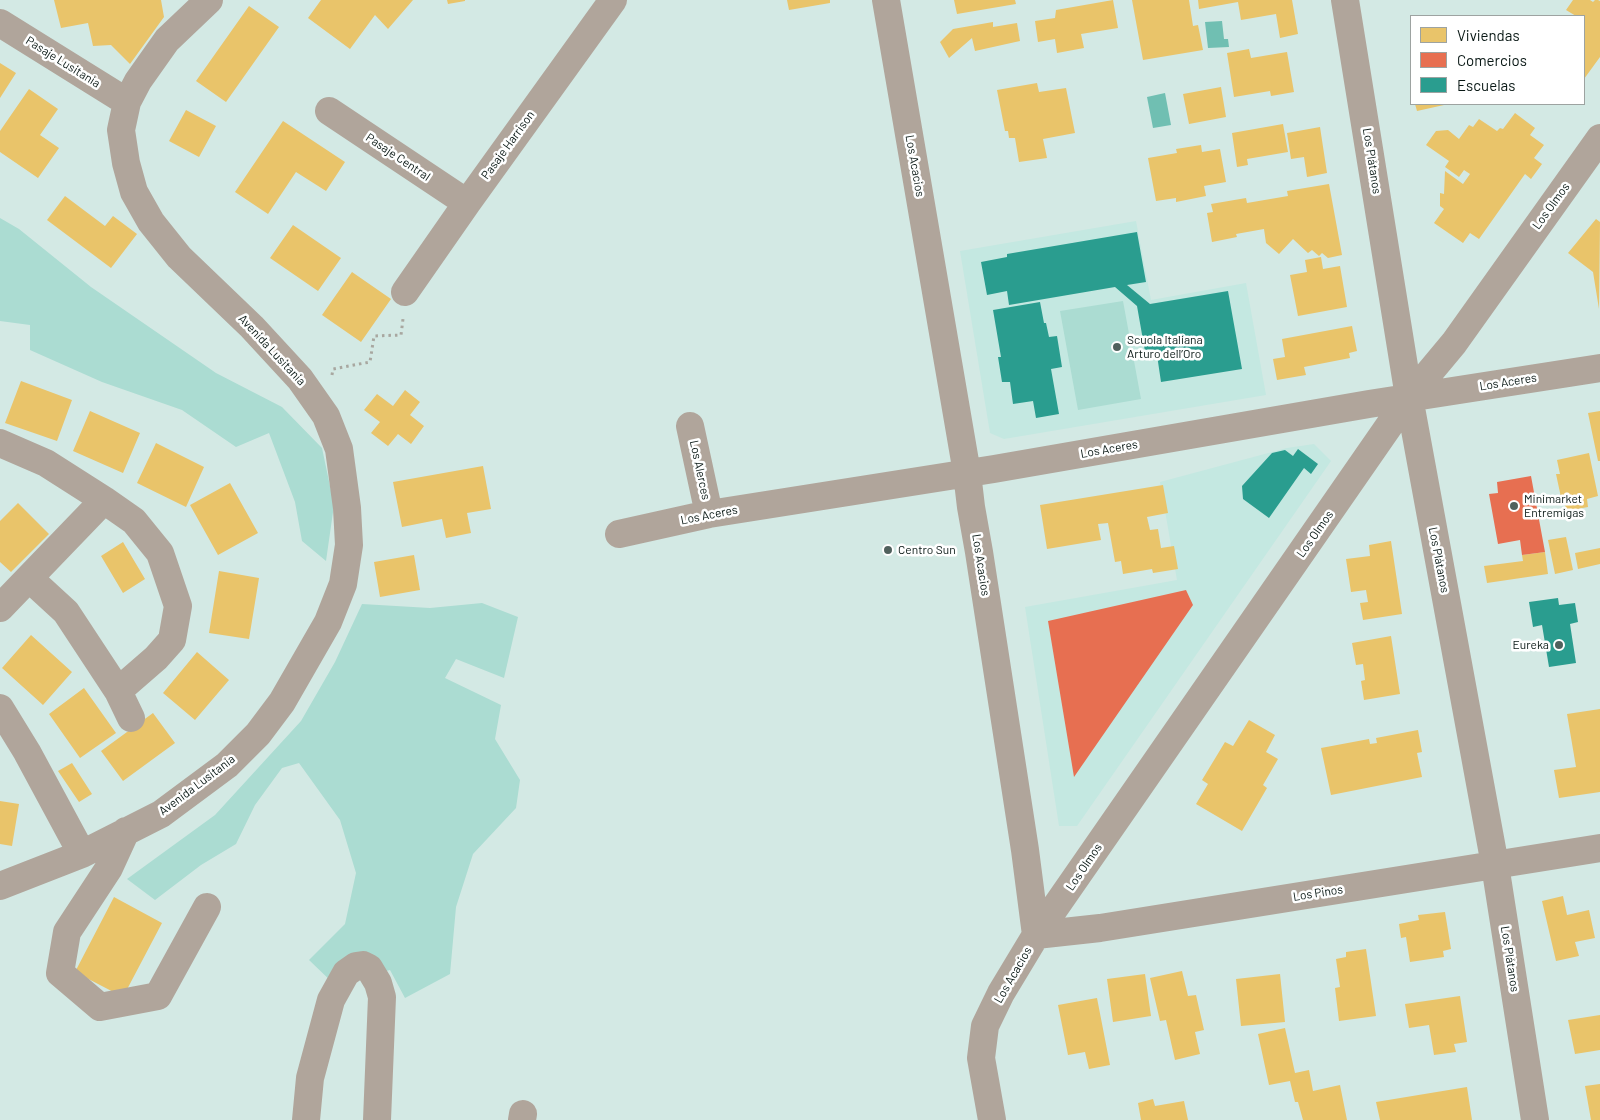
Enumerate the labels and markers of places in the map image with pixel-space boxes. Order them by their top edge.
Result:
place label: Scuola Italiana Arturo dell’Oro [1127,333,1203,361]
marker: Scuola Italiana Arturo dell’Oro [1111,341,1123,353]
place label: Minimarket Entremigas [1524,492,1584,520]
marker: Minimarket Entremigas [1508,500,1520,512]
place label: Centro Sun [898,543,956,557]
marker: Centro Sun [882,544,894,556]
place label: Eureka [1513,638,1549,652]
marker: Eureka [1553,639,1565,651]

